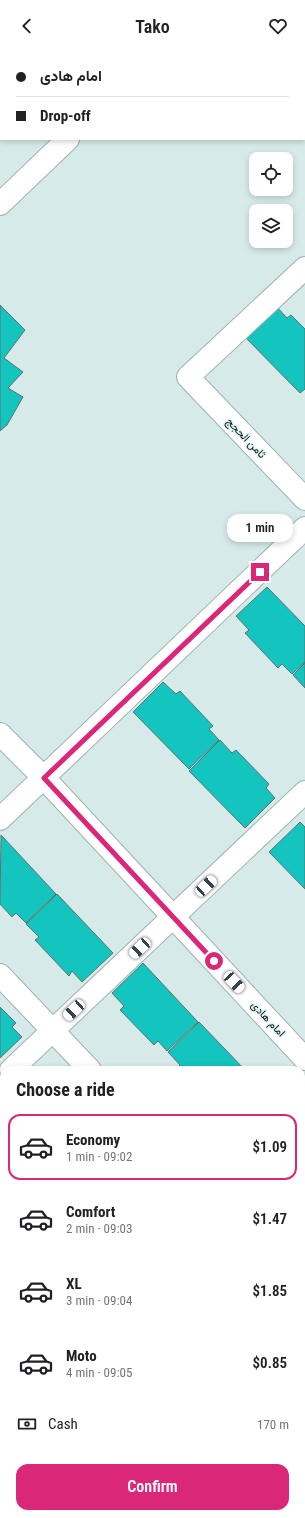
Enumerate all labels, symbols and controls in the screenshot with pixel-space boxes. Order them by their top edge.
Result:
icon: back [16,15,38,37]
icon: heart [267,15,289,37]
text: Tako [135,16,170,37]
text: امام هادی [40,67,102,85]
text: Drop-off [40,107,91,125]
map controls [249,152,293,248]
button: locate [249,152,293,196]
button: layers [249,204,293,248]
street label: ثامن الحجج [223,415,269,462]
callout: 1 min [227,514,293,542]
text: 1 min [246,520,274,535]
route end [251,563,269,581]
car [193,873,219,899]
car [127,935,153,961]
route start [205,952,223,970]
car [221,969,247,995]
car [61,997,87,1023]
street label: امام هادی [248,999,288,1040]
text: Choose a ride [16,1079,115,1100]
icon: car [18,1129,54,1165]
text: Economy [66,1131,120,1149]
text: $1.09 [253,1138,287,1156]
text: 1 min · 09:02 [66,1149,132,1164]
icon: car [18,1201,54,1237]
text: Comfort [66,1203,115,1221]
text: $1.47 [253,1210,287,1228]
text: 2 min · 09:03 [66,1221,132,1236]
icon: car [18,1273,54,1309]
text: XL [66,1275,82,1293]
text: $1.85 [253,1282,287,1300]
text: 3 min · 09:04 [66,1293,132,1308]
icon: car [18,1345,54,1381]
text: Moto [66,1347,97,1365]
text: $0.85 [253,1354,287,1372]
text: 4 min · 09:05 [66,1365,132,1380]
icon: cash [16,1413,38,1435]
text: Cash [48,1415,78,1433]
text: 170 m [257,1417,289,1432]
button: Confirm [16,1464,289,1510]

